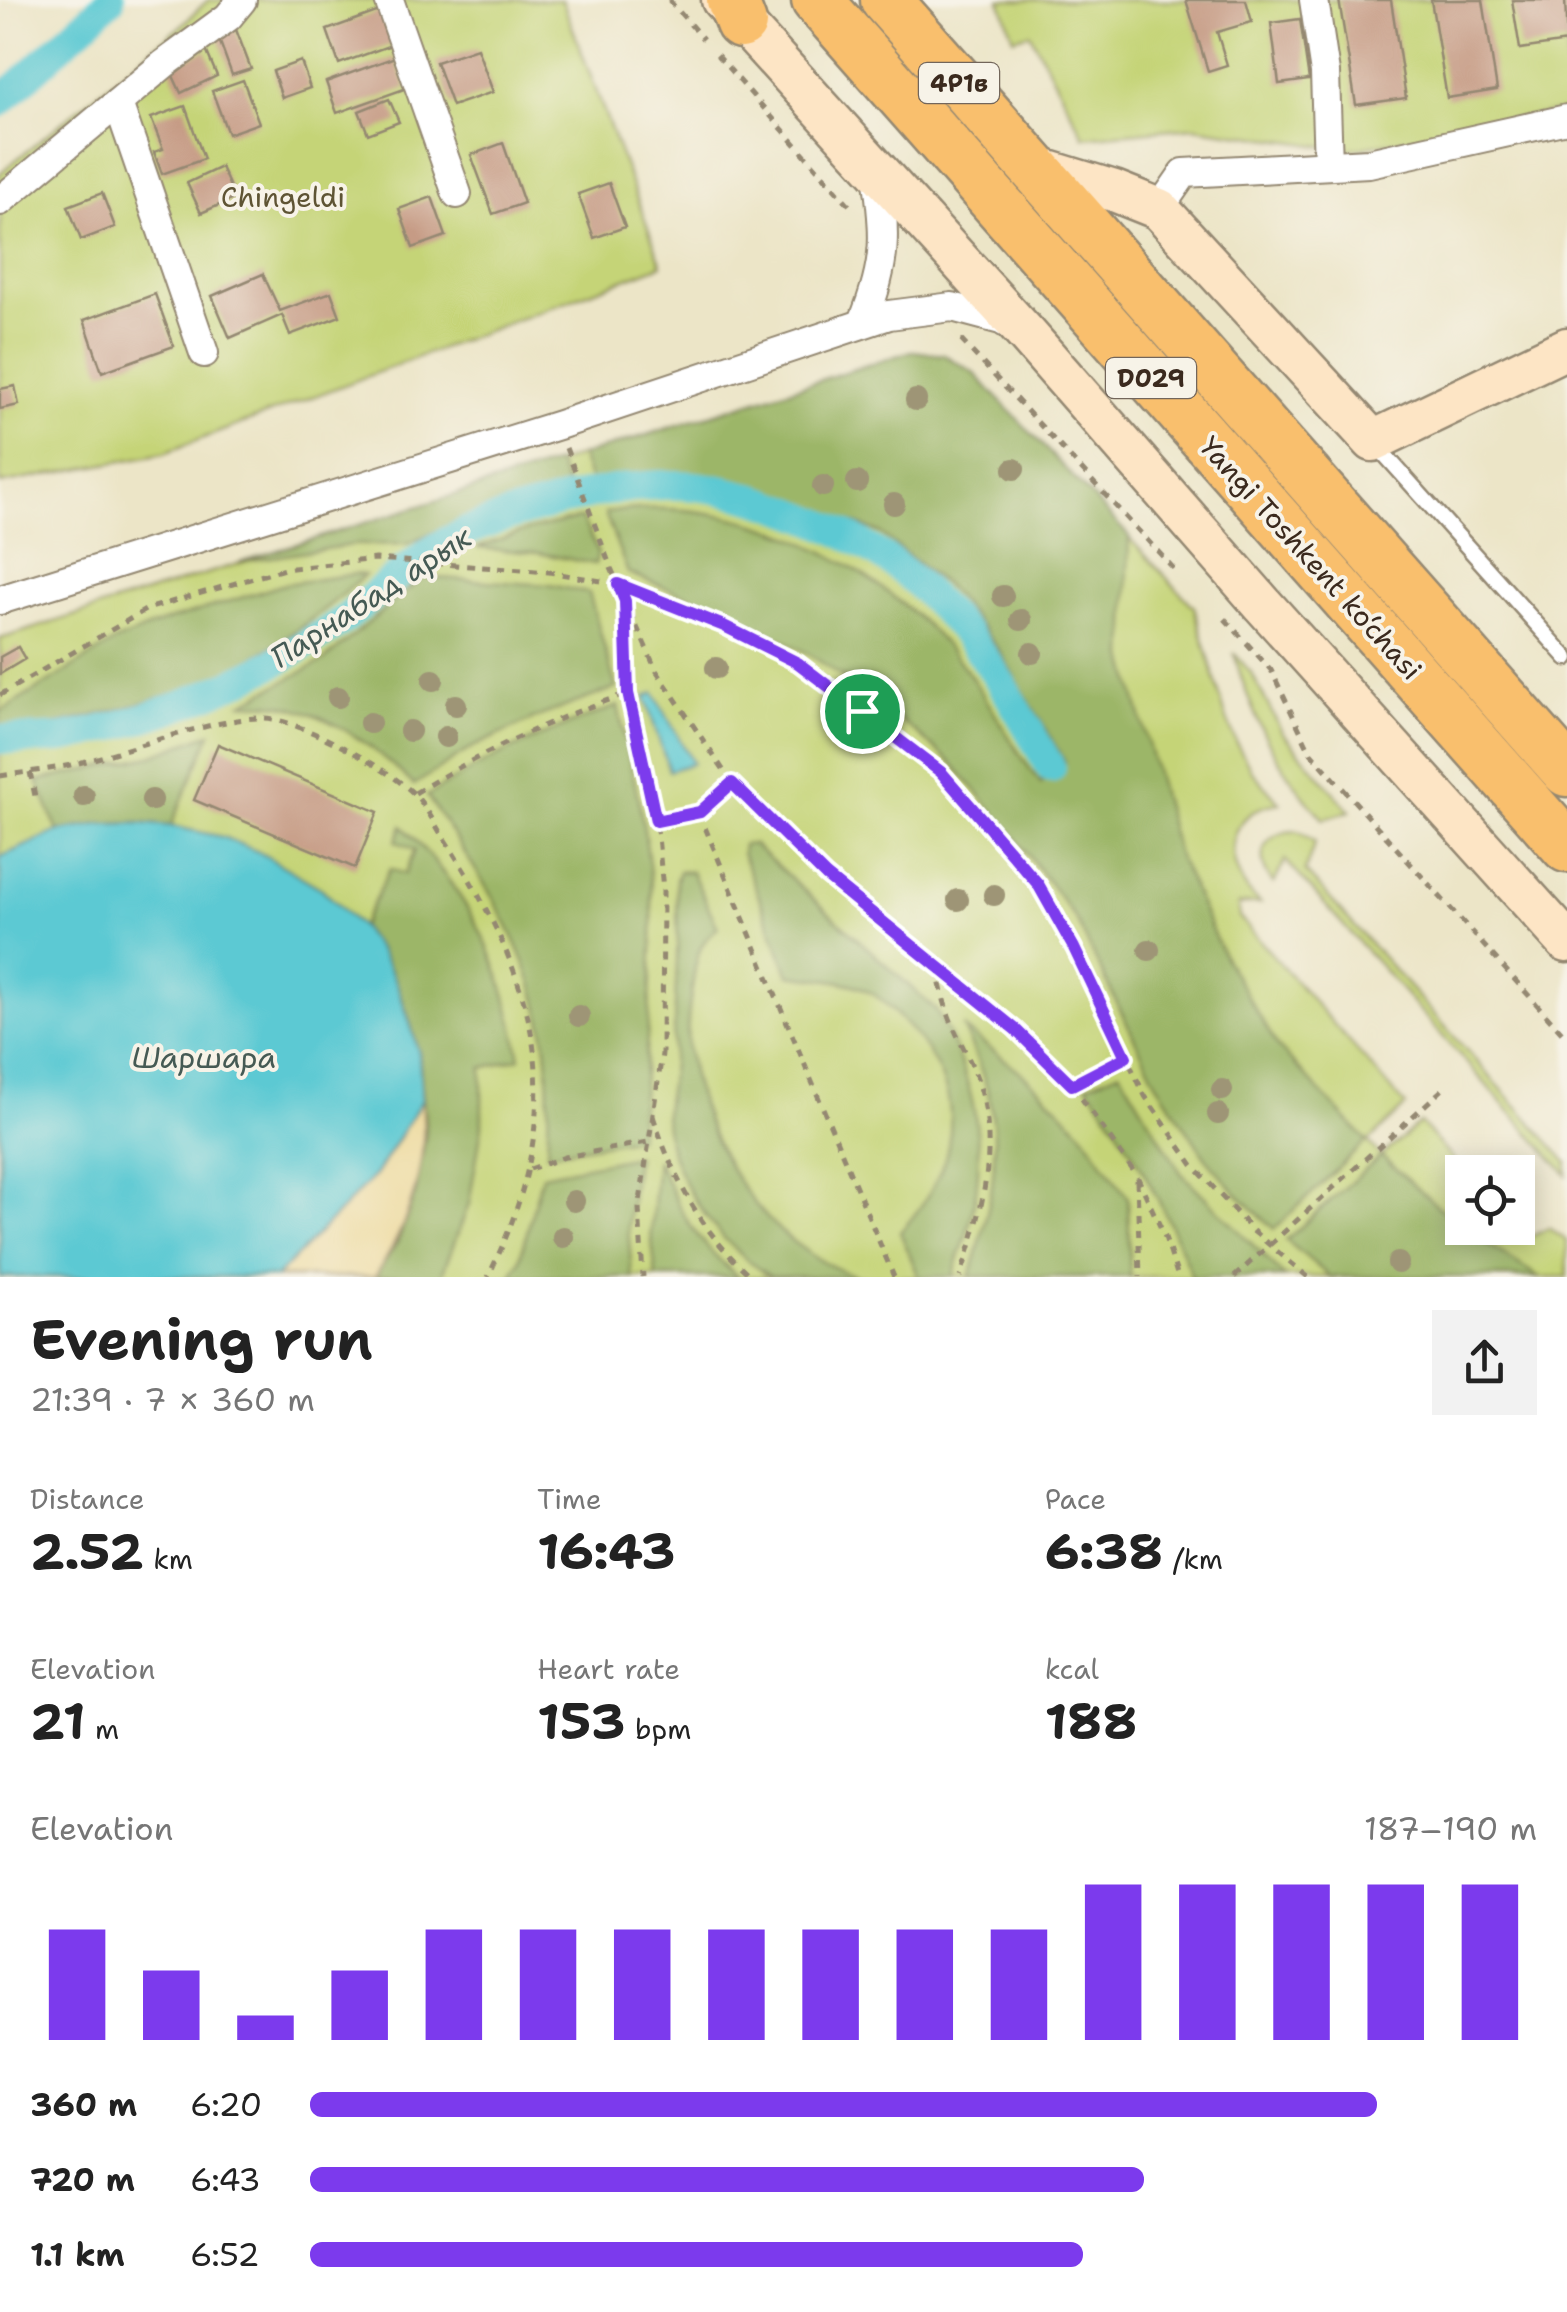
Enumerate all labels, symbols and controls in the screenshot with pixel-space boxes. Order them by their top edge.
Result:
road number: 4Р1в [919,63,999,103]
park label: Chingeldi [221,178,345,216]
road number: D029 [1106,358,1196,398]
street label: Yangi Toshkent ko‘chasi [1191,428,1431,688]
water label: Парнабад арык [263,516,480,677]
pin [820,669,905,754]
icon: arrive [835,684,890,739]
water label: Шаршара [132,1037,276,1078]
map controls [1445,1155,1535,1245]
button: locate [1445,1155,1535,1245]
text: Evening run [30,1303,373,1377]
button: share [1432,1310,1537,1415]
text: 21:39 · 7 × 360 m [30,1378,315,1421]
text: Distance [30,1480,145,1518]
text: Time [537,1480,602,1518]
text: Pace [1045,1480,1106,1518]
text: 2.52 [30,1518,144,1585]
text: 16:43 [537,1518,676,1585]
text: 6:38 [1045,1518,1163,1585]
text: km [144,1540,193,1578]
text: /km [1163,1540,1223,1578]
text: Elevation [30,1650,155,1688]
text: Heart rate [537,1650,680,1688]
text: kcal [1045,1650,1099,1688]
text: 21 [30,1688,85,1755]
text: 153 [537,1688,625,1755]
text: 188 [1045,1688,1138,1755]
text: m [85,1710,119,1748]
text: bpm [625,1710,691,1748]
text: Elevation [30,1807,173,1850]
text: 187–190 m [1364,1807,1537,1850]
text: 360 m [30,2083,137,2126]
text: 6:20 [190,2083,262,2126]
text: 720 m [30,2158,135,2201]
text: 6:43 [190,2158,261,2201]
text: 1.1 km [30,2233,125,2276]
text: 6:52 [190,2233,260,2276]

